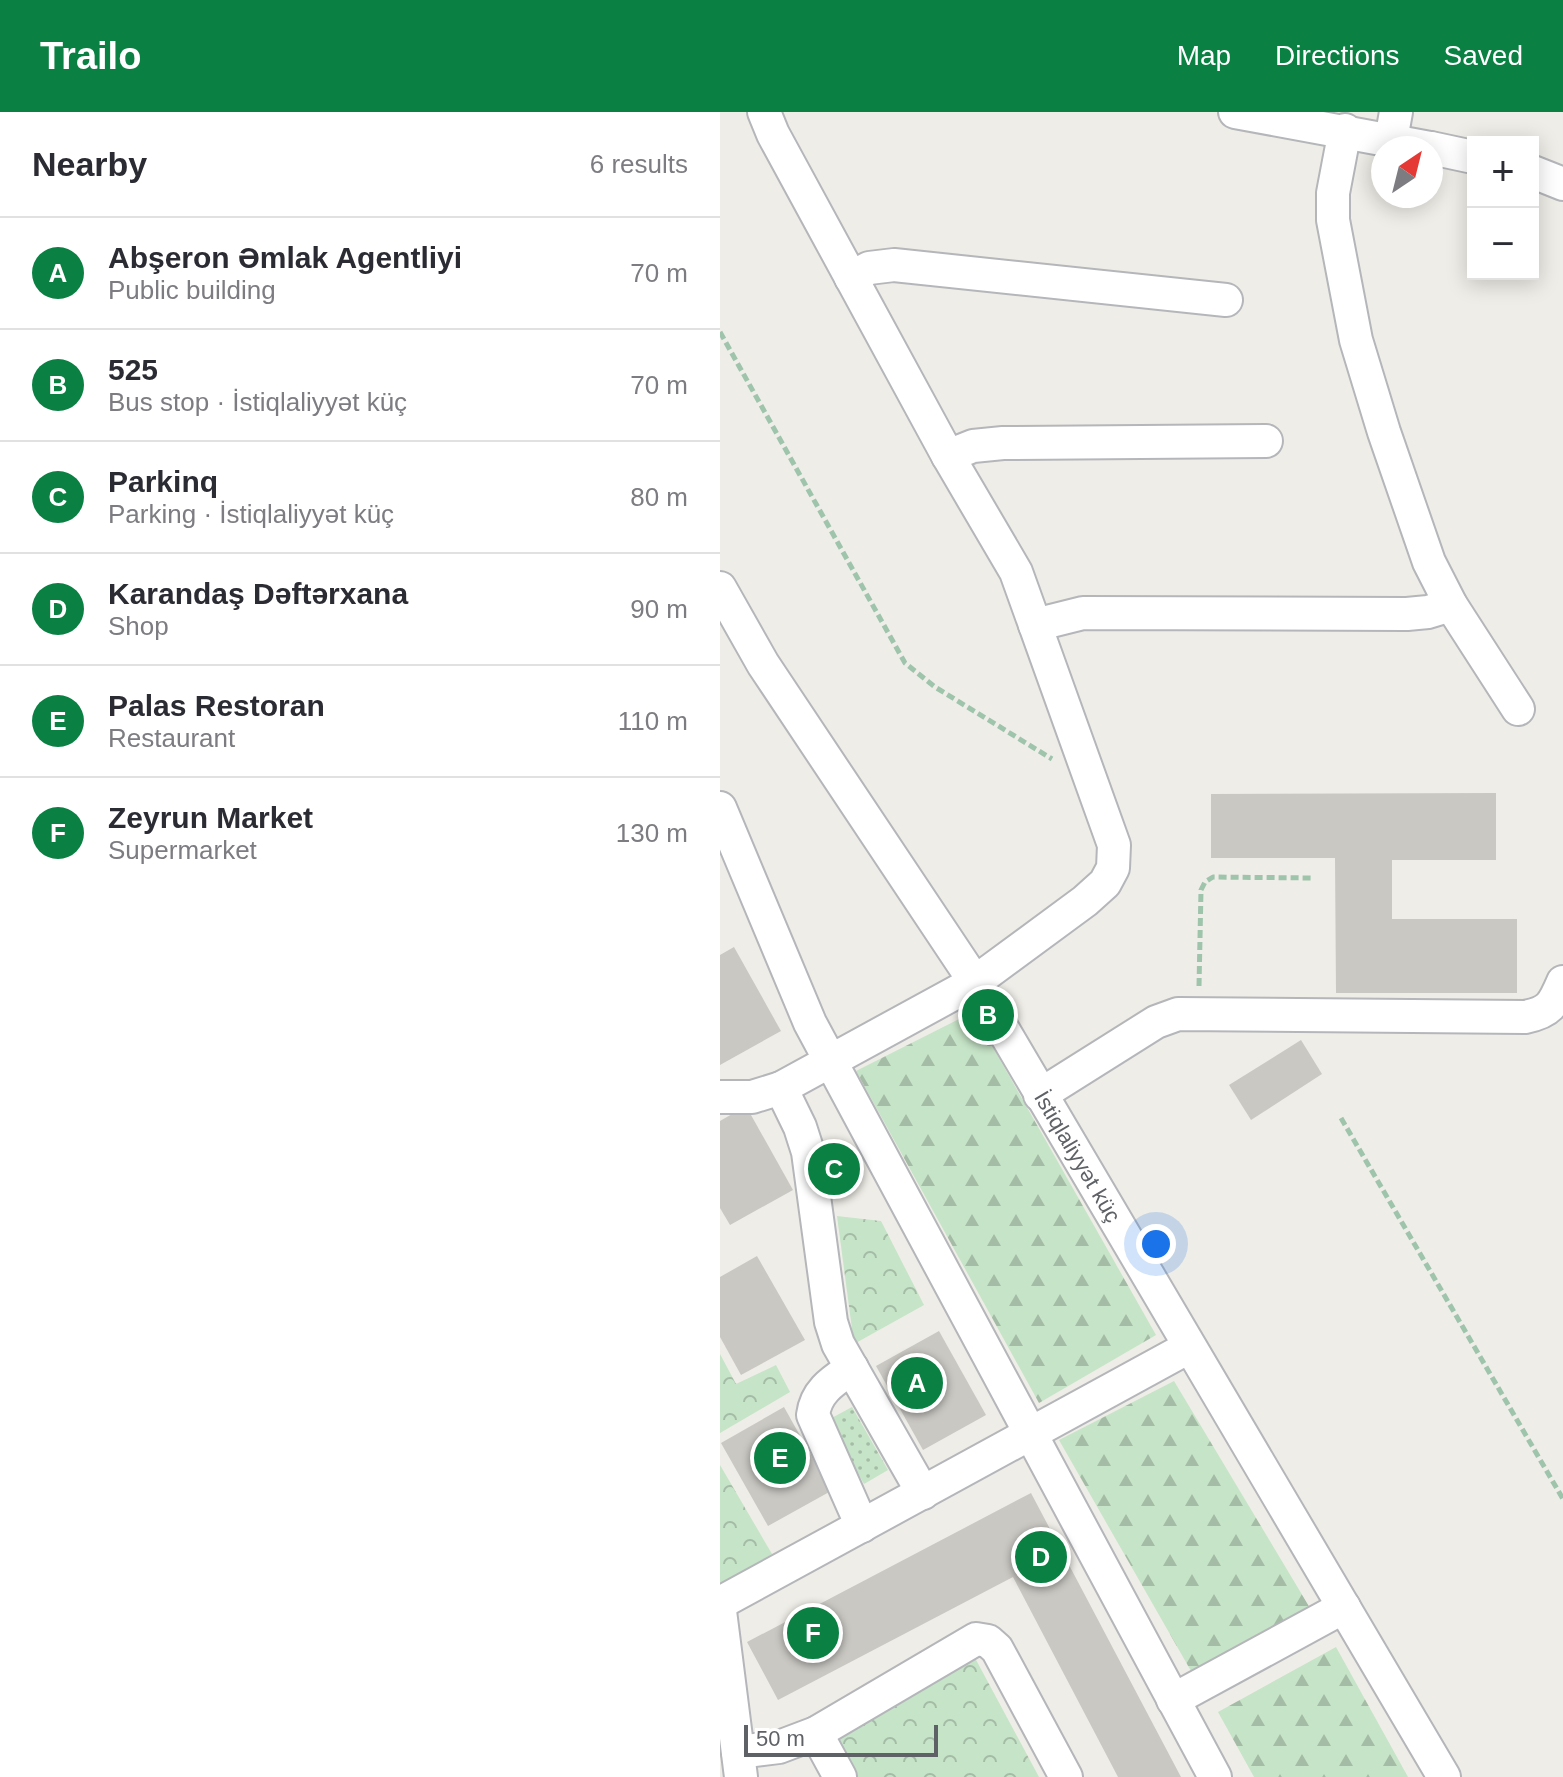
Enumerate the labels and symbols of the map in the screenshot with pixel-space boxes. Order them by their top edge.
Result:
north arrow [1371,136,1443,208]
pin: B [962,985,1014,1045]
street label: İstiqlaliyyət küç [1029,1087,1126,1227]
pin: C [808,1139,860,1199]
your location [1136,1224,1176,1264]
pin: A [891,1353,943,1413]
pin: E [754,1428,806,1488]
pin: D [1015,1527,1067,1587]
pin: F [787,1603,839,1663]
scale bar [744,1721,938,1757]

